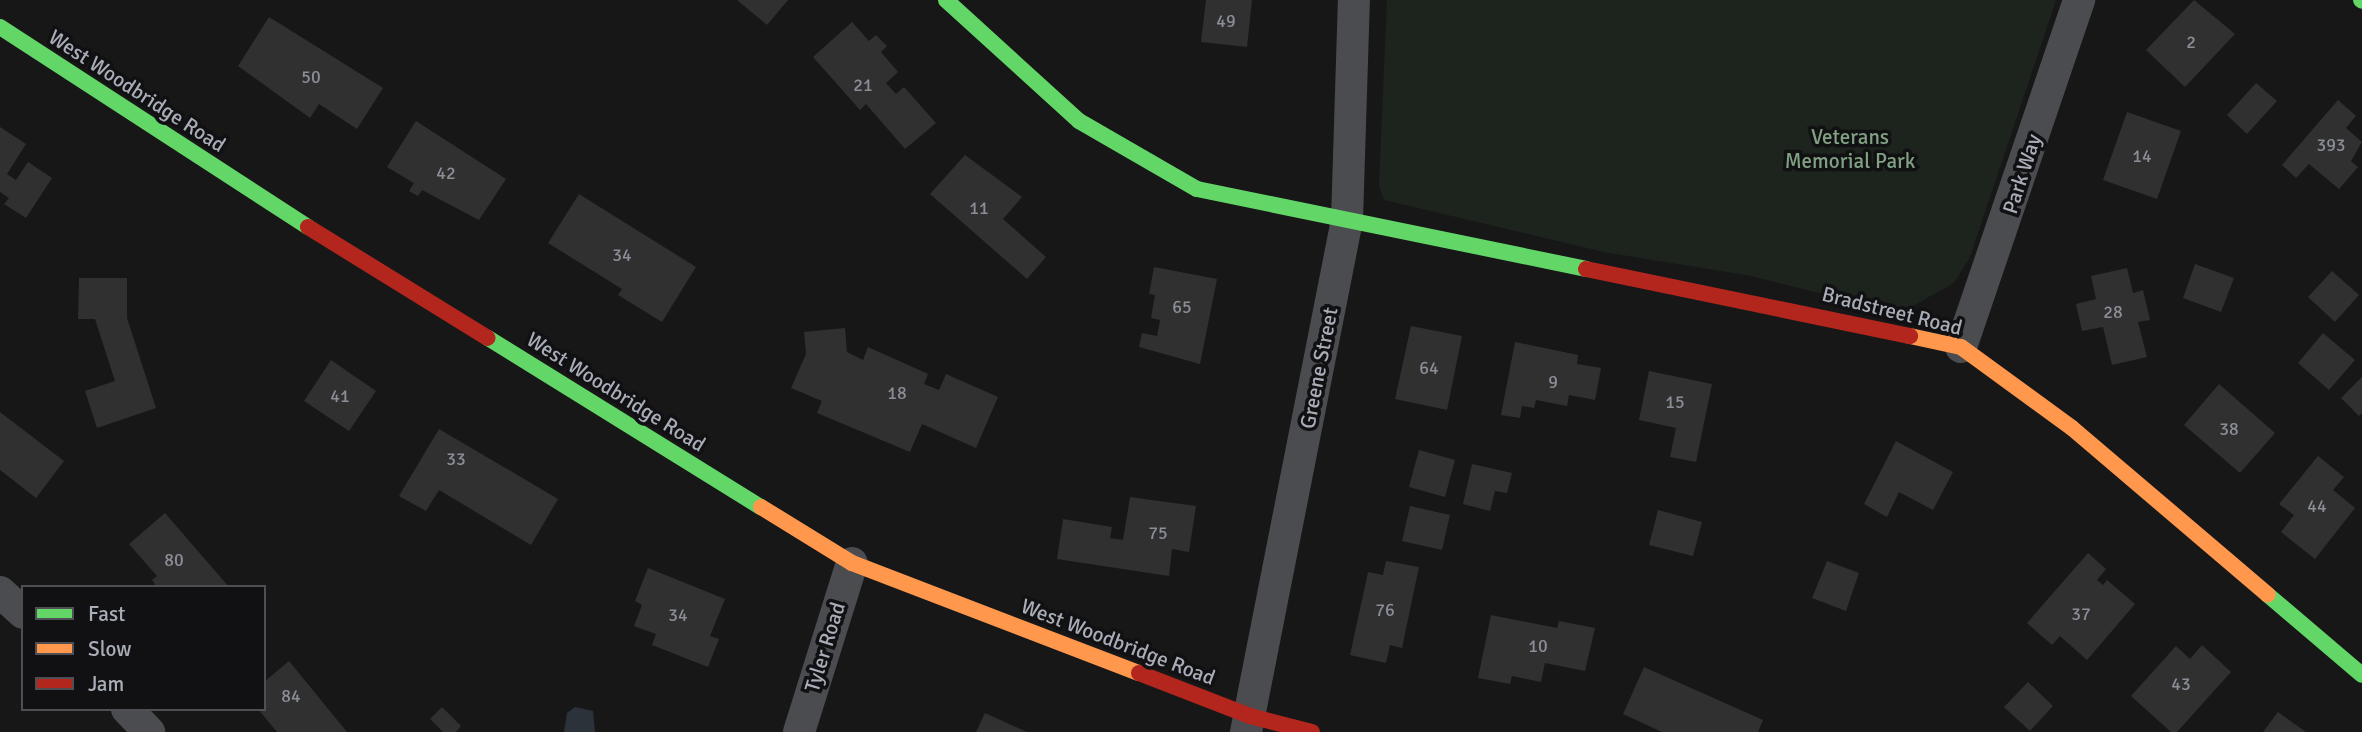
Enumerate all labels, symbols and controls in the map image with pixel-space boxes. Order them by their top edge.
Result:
house number: 49 [1216,10,1236,32]
street label: West Woodbridge Road [44,24,230,158]
house number: 2 [2186,31,2196,53]
house number: 50 [301,66,321,88]
house number: 21 [853,74,873,96]
park label: Veterans Memorial Park [1785,124,1915,174]
street label: Park Way [1997,131,2047,217]
house number: 393 [2316,134,2346,156]
house number: 14 [2132,145,2152,167]
house number: 42 [436,162,456,184]
house number: 11 [969,197,989,219]
house number: 34 [612,244,632,266]
street label: Bradstreet Road [1819,281,1965,341]
house number: 65 [1172,296,1192,318]
house number: 28 [2103,301,2123,323]
street label: Greene Street [1295,305,1343,431]
street label: West Woodbridge Road [522,327,710,457]
house number: 64 [1419,357,1439,379]
house number: 9 [1548,371,1558,393]
house number: 18 [887,382,907,404]
house number: 41 [330,385,350,407]
house number: 15 [1665,391,1685,413]
house number: 38 [2219,418,2239,440]
house number: 33 [446,448,466,470]
house number: 44 [2307,495,2327,517]
house number: 75 [1148,522,1168,544]
house number: 80 [164,549,184,571]
legend [21,585,266,711]
street label: West Woodbridge Road [1017,593,1219,691]
street label: Tyler Road [799,599,851,695]
house number: 76 [1375,599,1395,621]
text: Fast [88,601,125,627]
house number: 37 [2071,603,2091,625]
house number: 34 [668,604,688,626]
house number: 10 [1528,635,1548,657]
text: Slow [88,636,132,662]
text: Jam [88,671,124,697]
house number: 43 [2171,673,2191,695]
house number: 84 [281,685,301,707]

